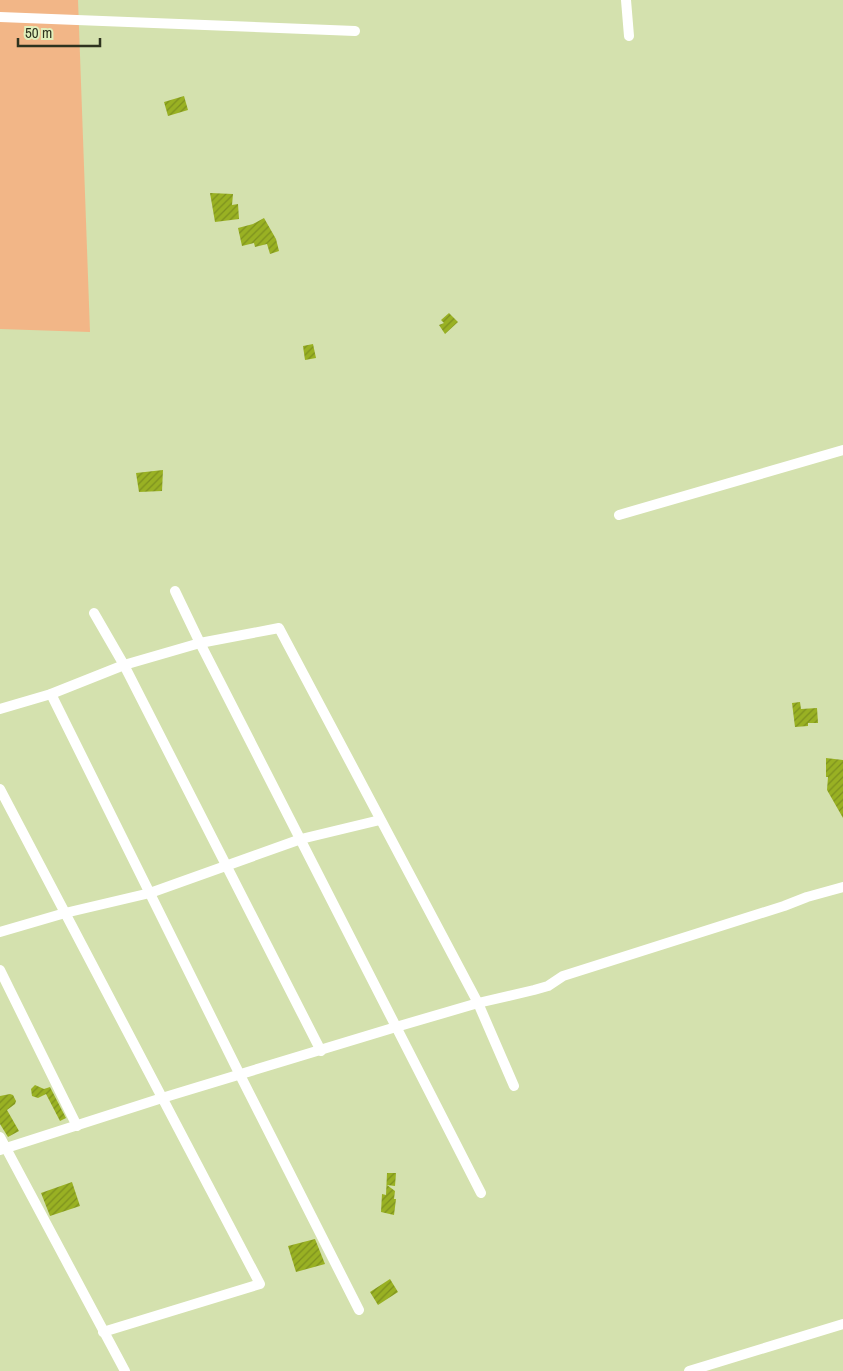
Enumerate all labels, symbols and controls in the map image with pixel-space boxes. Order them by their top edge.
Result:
scale bar [18,15,100,47]
text: 50 m [25,22,52,43]

